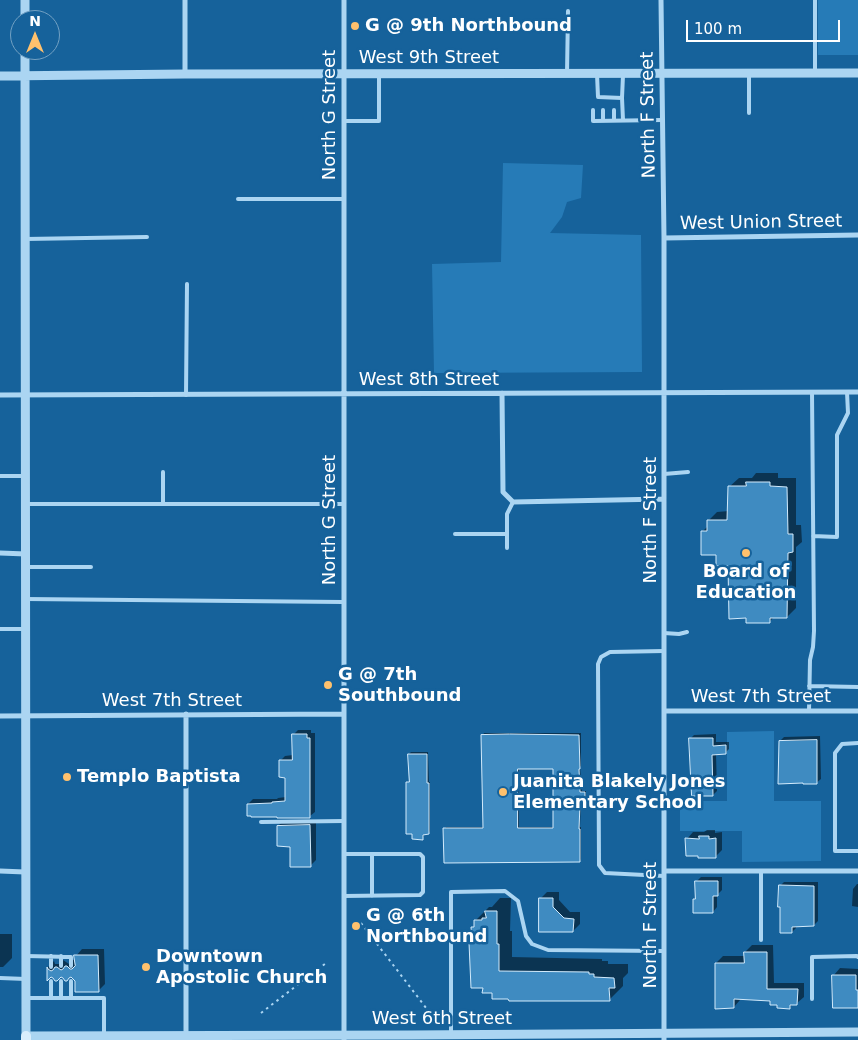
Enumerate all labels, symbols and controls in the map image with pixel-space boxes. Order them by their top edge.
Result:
north arrow [10,10,60,60]
scale bar [688,10,842,42]
text: N [29,13,41,29]
place label: G @ 9th Northbound [365,15,572,37]
marker: G @ 9th Northbound [349,20,361,32]
text: 100 m [694,20,742,38]
street label: West 9th Street [359,47,499,69]
street label: North G Street [319,50,341,180]
street label: North F Street [637,51,661,179]
street label: West Union Street [680,211,842,235]
street label: West 8th Street [359,369,499,391]
street label: North G Street [319,455,341,585]
street label: North F Street [640,457,662,583]
marker: Board of Education [740,547,752,559]
place label: Board of Education [696,561,796,604]
place label: G @ 7th Southbound [338,664,461,706]
marker: G @ 7th Southbound [322,679,334,691]
street label: West 7th Street [691,686,831,708]
street label: West 7th Street [102,690,242,712]
place label: Templo Baptista [77,766,241,788]
marker: Templo Baptista [61,771,73,783]
place label: Juanita Blakely Jones Elementary School [513,771,725,814]
marker: Juanita Blakely Jones Elementary School [497,786,509,798]
street label: North F Street [640,862,662,988]
place label: G @ 6th Northbound [366,905,487,948]
marker: G @ 6th Northbound [350,920,362,932]
place label: Downtown Apostolic Church [156,946,327,989]
marker: Downtown Apostolic Church [140,961,152,973]
street label: West 6th Street [372,1008,512,1030]

